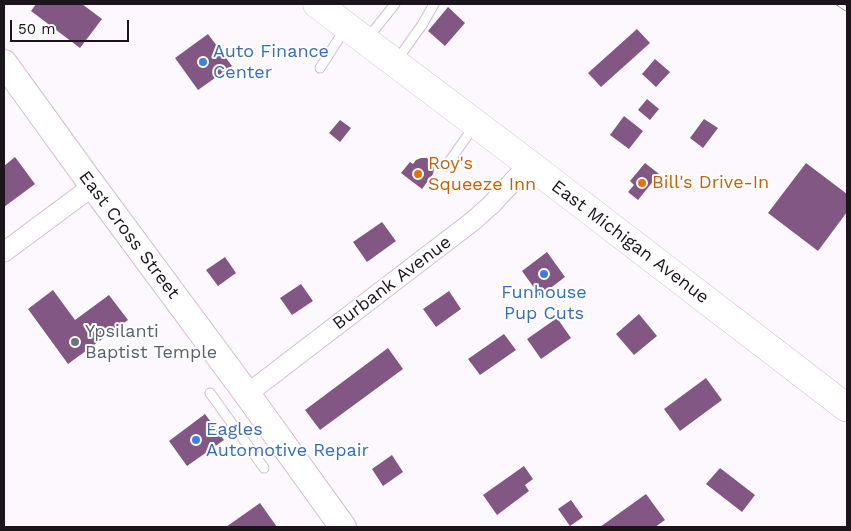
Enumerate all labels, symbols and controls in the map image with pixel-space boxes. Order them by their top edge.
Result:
scale bar [12,10,131,42]
text: 50 m [18,20,55,38]
place label: Auto Finance Center [213,41,329,84]
marker: Auto Finance Center [197,56,209,68]
place label: Roy's Squeeze Inn [428,153,536,195]
street label: East Cross Street [74,167,184,303]
marker: Roy's Squeeze Inn [412,168,424,180]
place label: Bill's Drive-In [652,172,769,194]
street label: East Michigan Avenue [547,176,713,308]
marker: Bill's Drive-In [636,177,648,189]
street label: Burbank Avenue [328,231,456,335]
marker: Funhouse Pup Cuts [538,268,550,280]
place label: Funhouse Pup Cuts [501,282,587,324]
place label: Ypsilanti Baptist Temple [85,321,217,364]
marker: Ypsilanti Baptist Temple [69,336,81,348]
place label: Eagles Automotive Repair [206,419,369,462]
marker: Eagles Automotive Repair [190,434,202,446]

